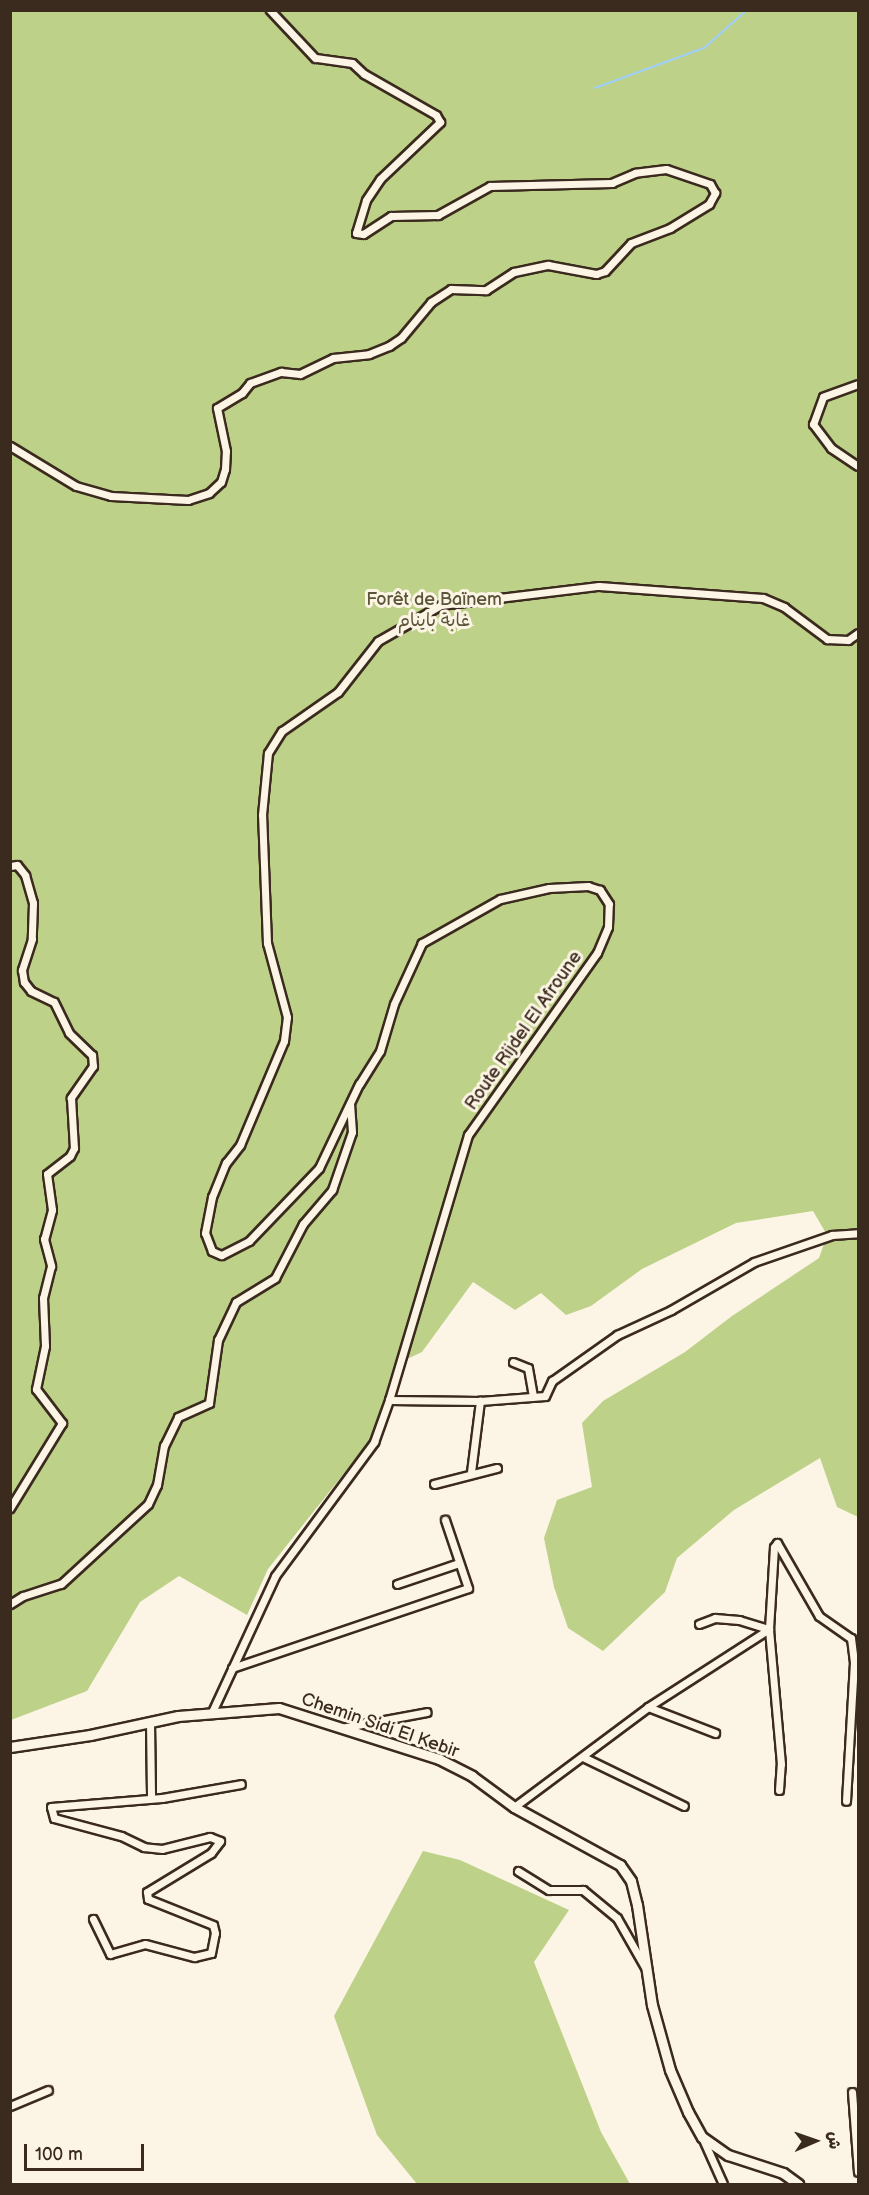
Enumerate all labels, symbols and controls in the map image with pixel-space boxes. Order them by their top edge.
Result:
park label: Forêt de Baïnem غابة باينام [366,590,502,632]
street label: Route Rijdel El Afroune [461,947,587,1115]
street label: Chemin Sidi El Kebir [298,1689,462,1763]
north arrow [785,2111,845,2171]
text: ش [824,2131,843,2149]
scale bar [27,2132,147,2170]
text: 100 m [35,2144,83,2165]

